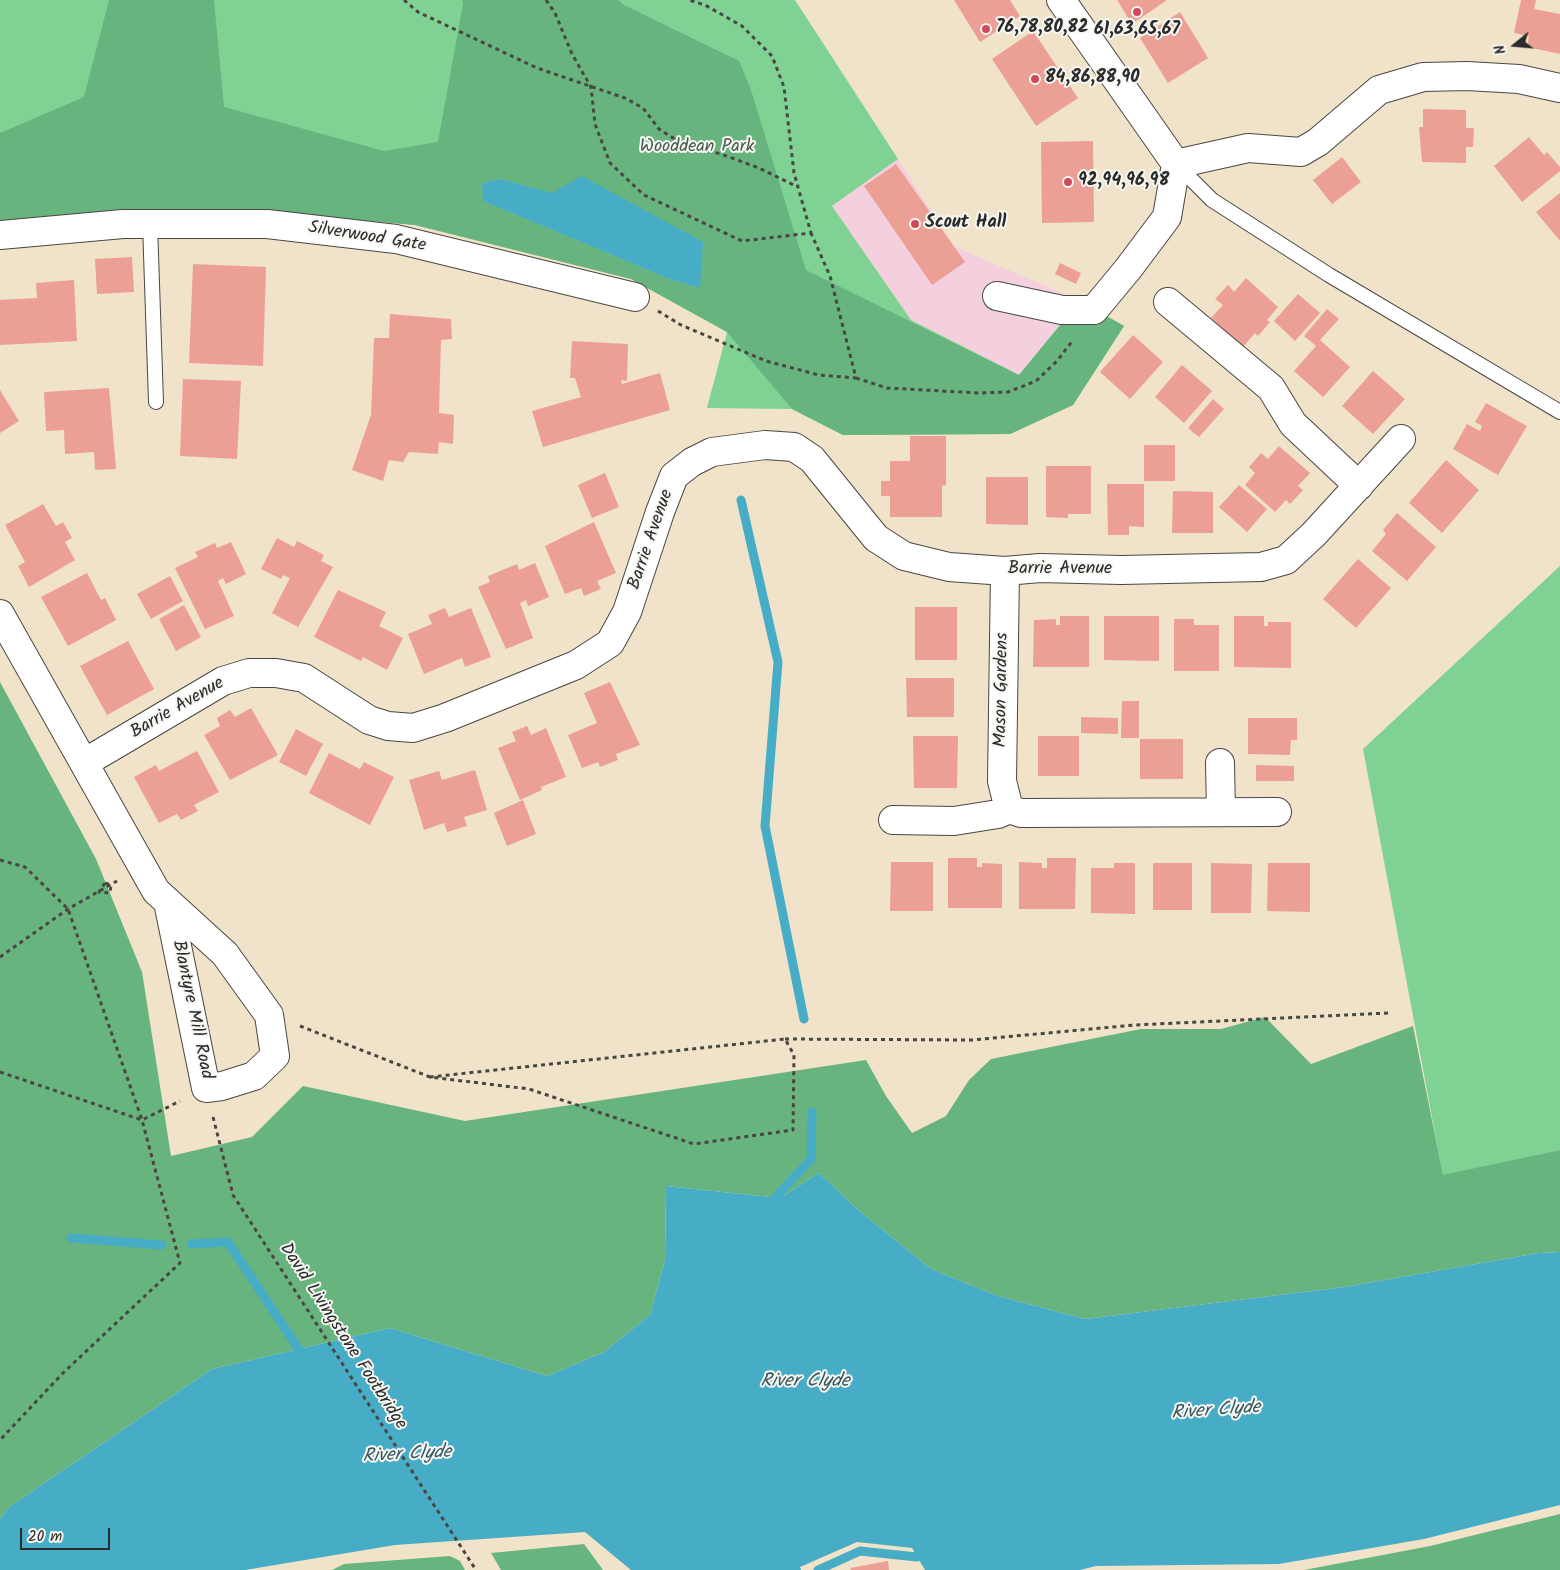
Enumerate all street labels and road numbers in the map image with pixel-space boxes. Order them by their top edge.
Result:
street label: Silverwood Gate [307,218,427,258]
street label: Barrie Avenue [625,487,679,593]
street label: Barrie Avenue [1008,559,1112,581]
street label: Mason Gardens [991,632,1015,748]
street label: Barrie Avenue [127,674,229,744]
street label: Blantyre Mill Road [166,939,216,1081]
street label: David Livingstone Footbridge [274,1240,410,1434]

